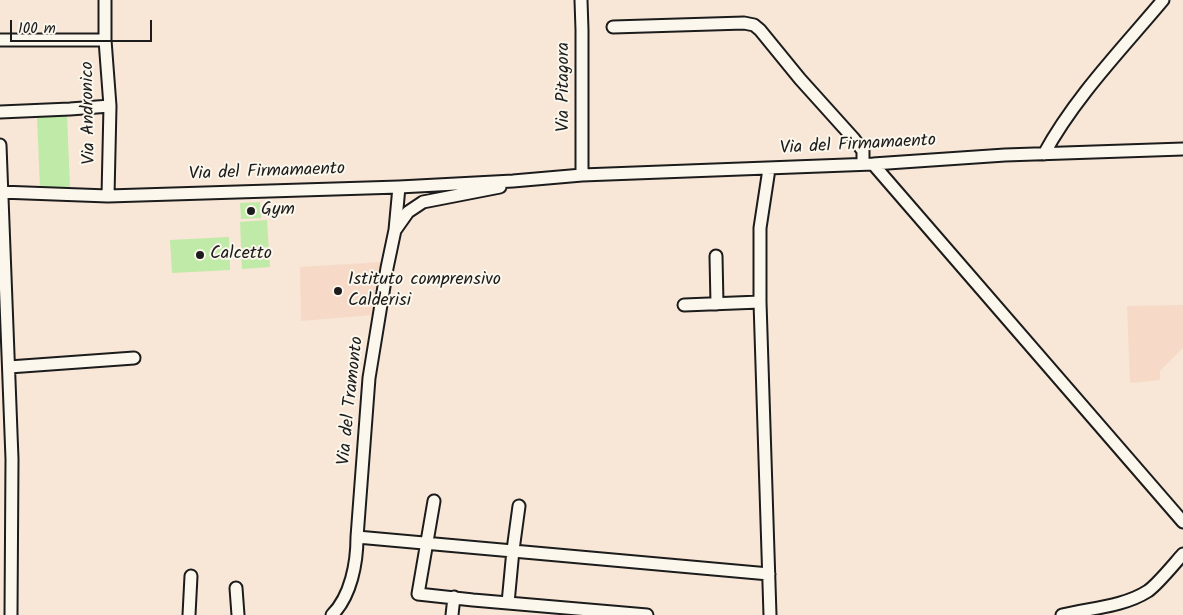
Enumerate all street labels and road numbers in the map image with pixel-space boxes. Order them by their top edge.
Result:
street label: Via Pitagora [554,42,576,132]
street label: Via Andronico [78,61,102,165]
street label: Via del Firmamaento [779,131,937,161]
street label: Via del Firmamaento [189,159,345,187]
street label: Via del Tramonto [334,335,370,467]

